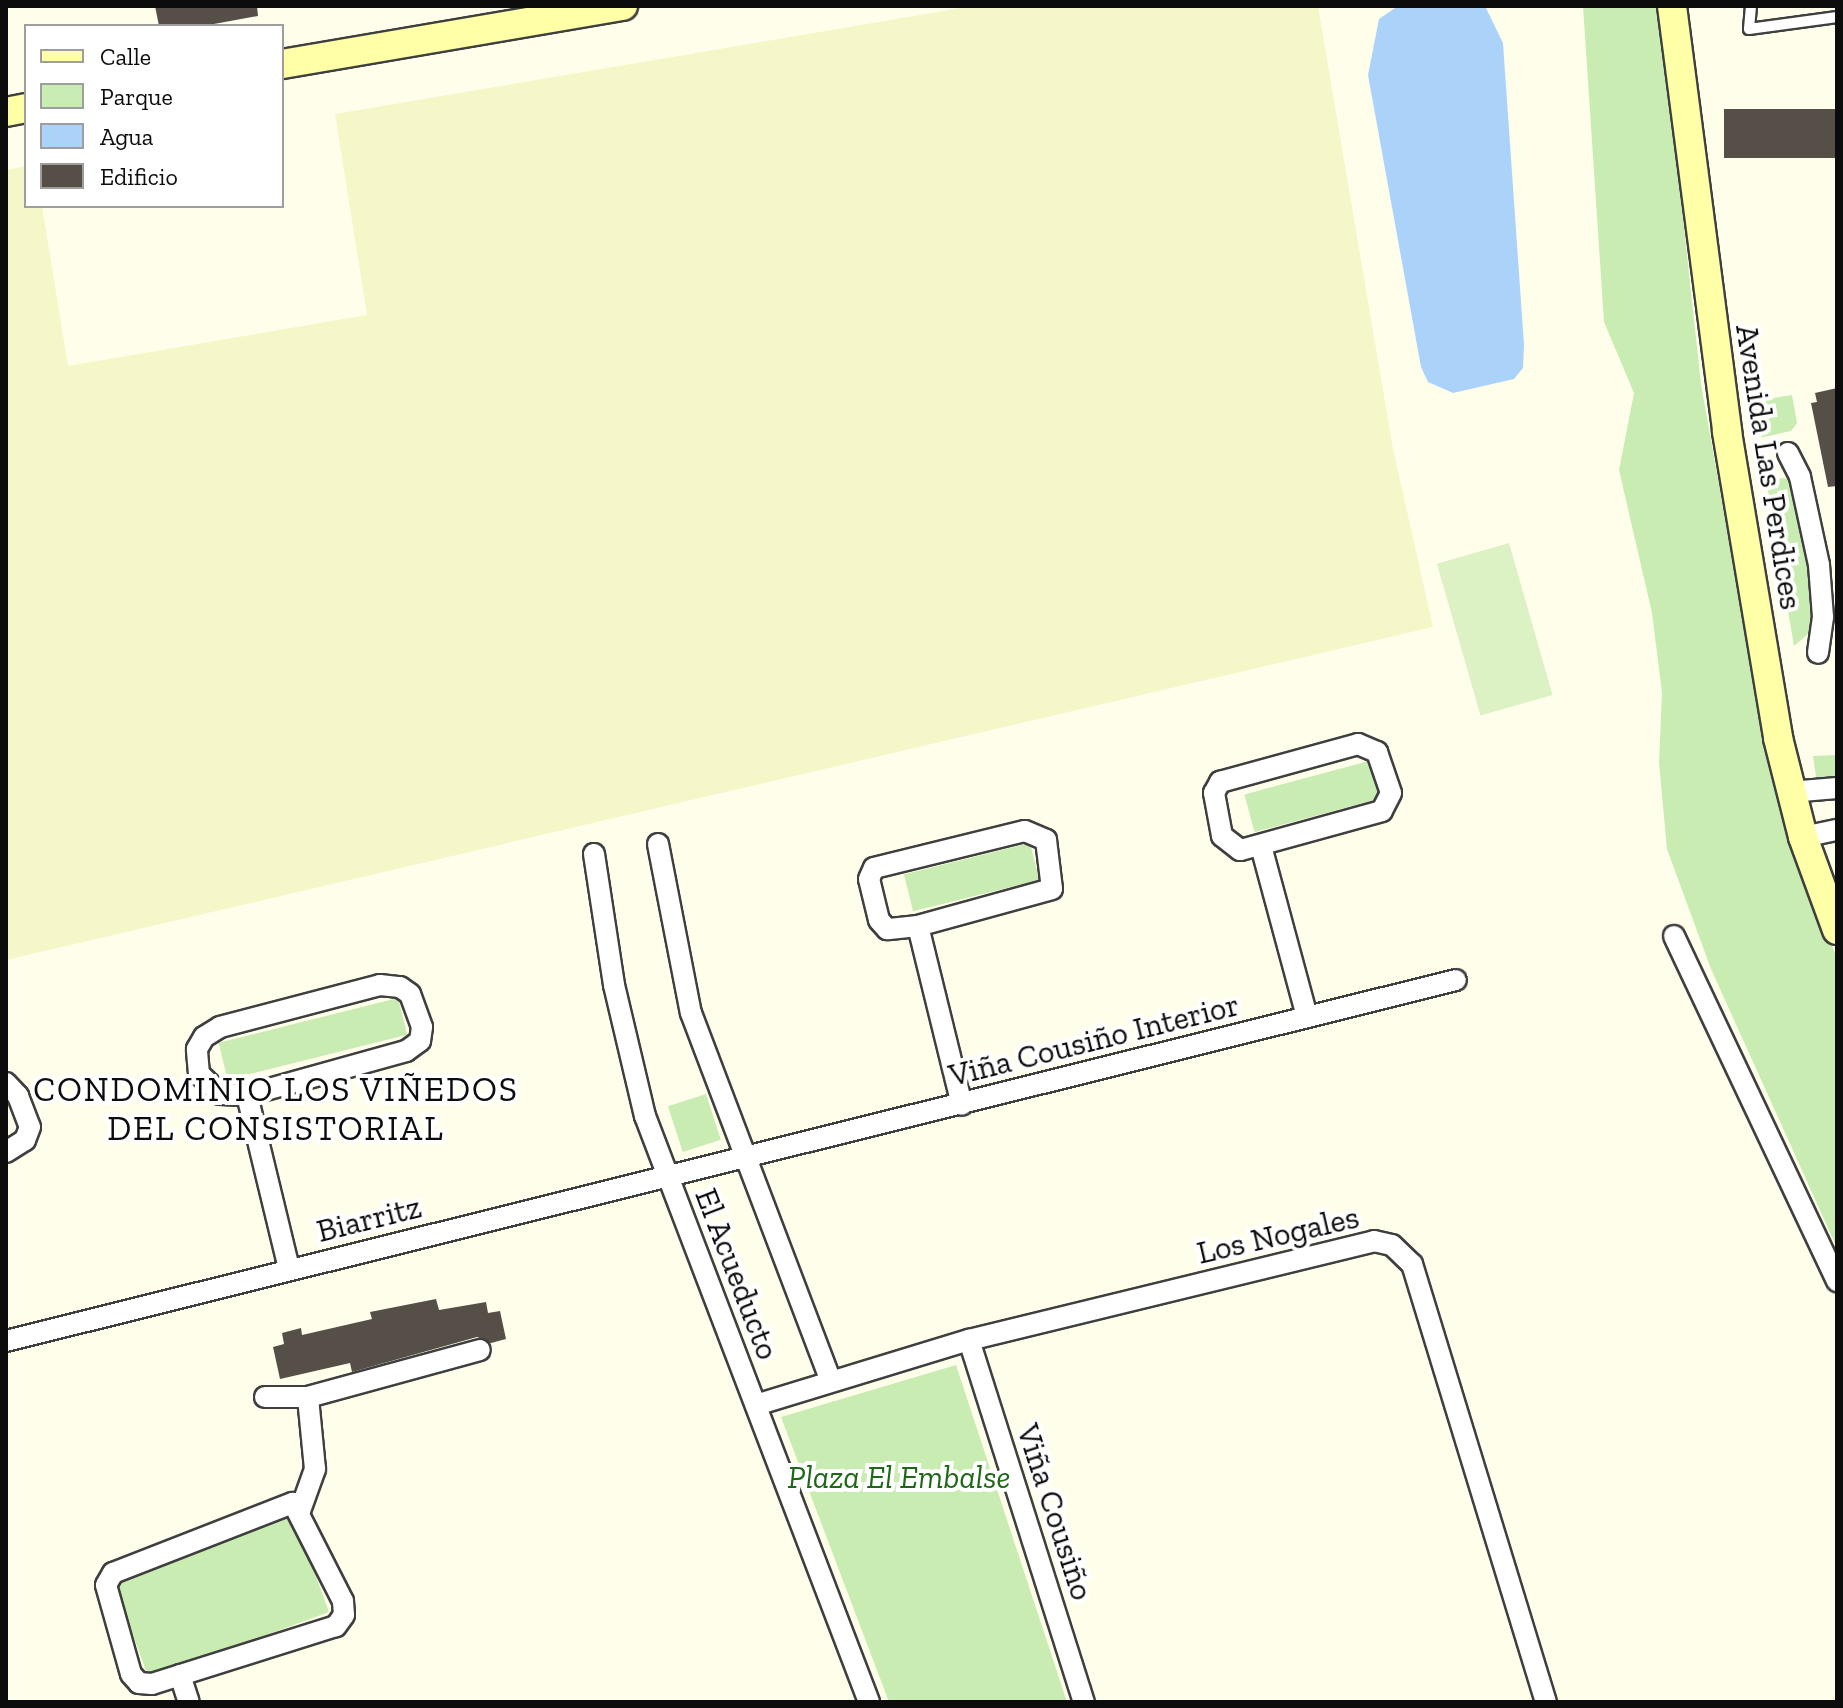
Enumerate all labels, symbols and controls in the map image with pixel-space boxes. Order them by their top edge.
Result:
legend [24,24,284,208]
text: Calle [100,42,151,71]
text: Parque [100,82,173,111]
text: Agua [100,122,153,151]
text: Edificio [100,162,178,191]
street label: Avenida Las Perdices [1727,322,1811,612]
street label: Viña Cousiño Interior [945,985,1243,1095]
district label: CONDOMINIO LOS VIÑEDOS DEL CONSISTORIAL [33,1069,519,1148]
street label: El Acueducto [687,1183,787,1365]
street label: Biarritz [313,1188,425,1250]
street label: Los Nogales [1193,1198,1363,1272]
street label: Viña Cousiño [1008,1419,1102,1605]
park label: Plaza El Embalse [787,1458,1011,1496]

